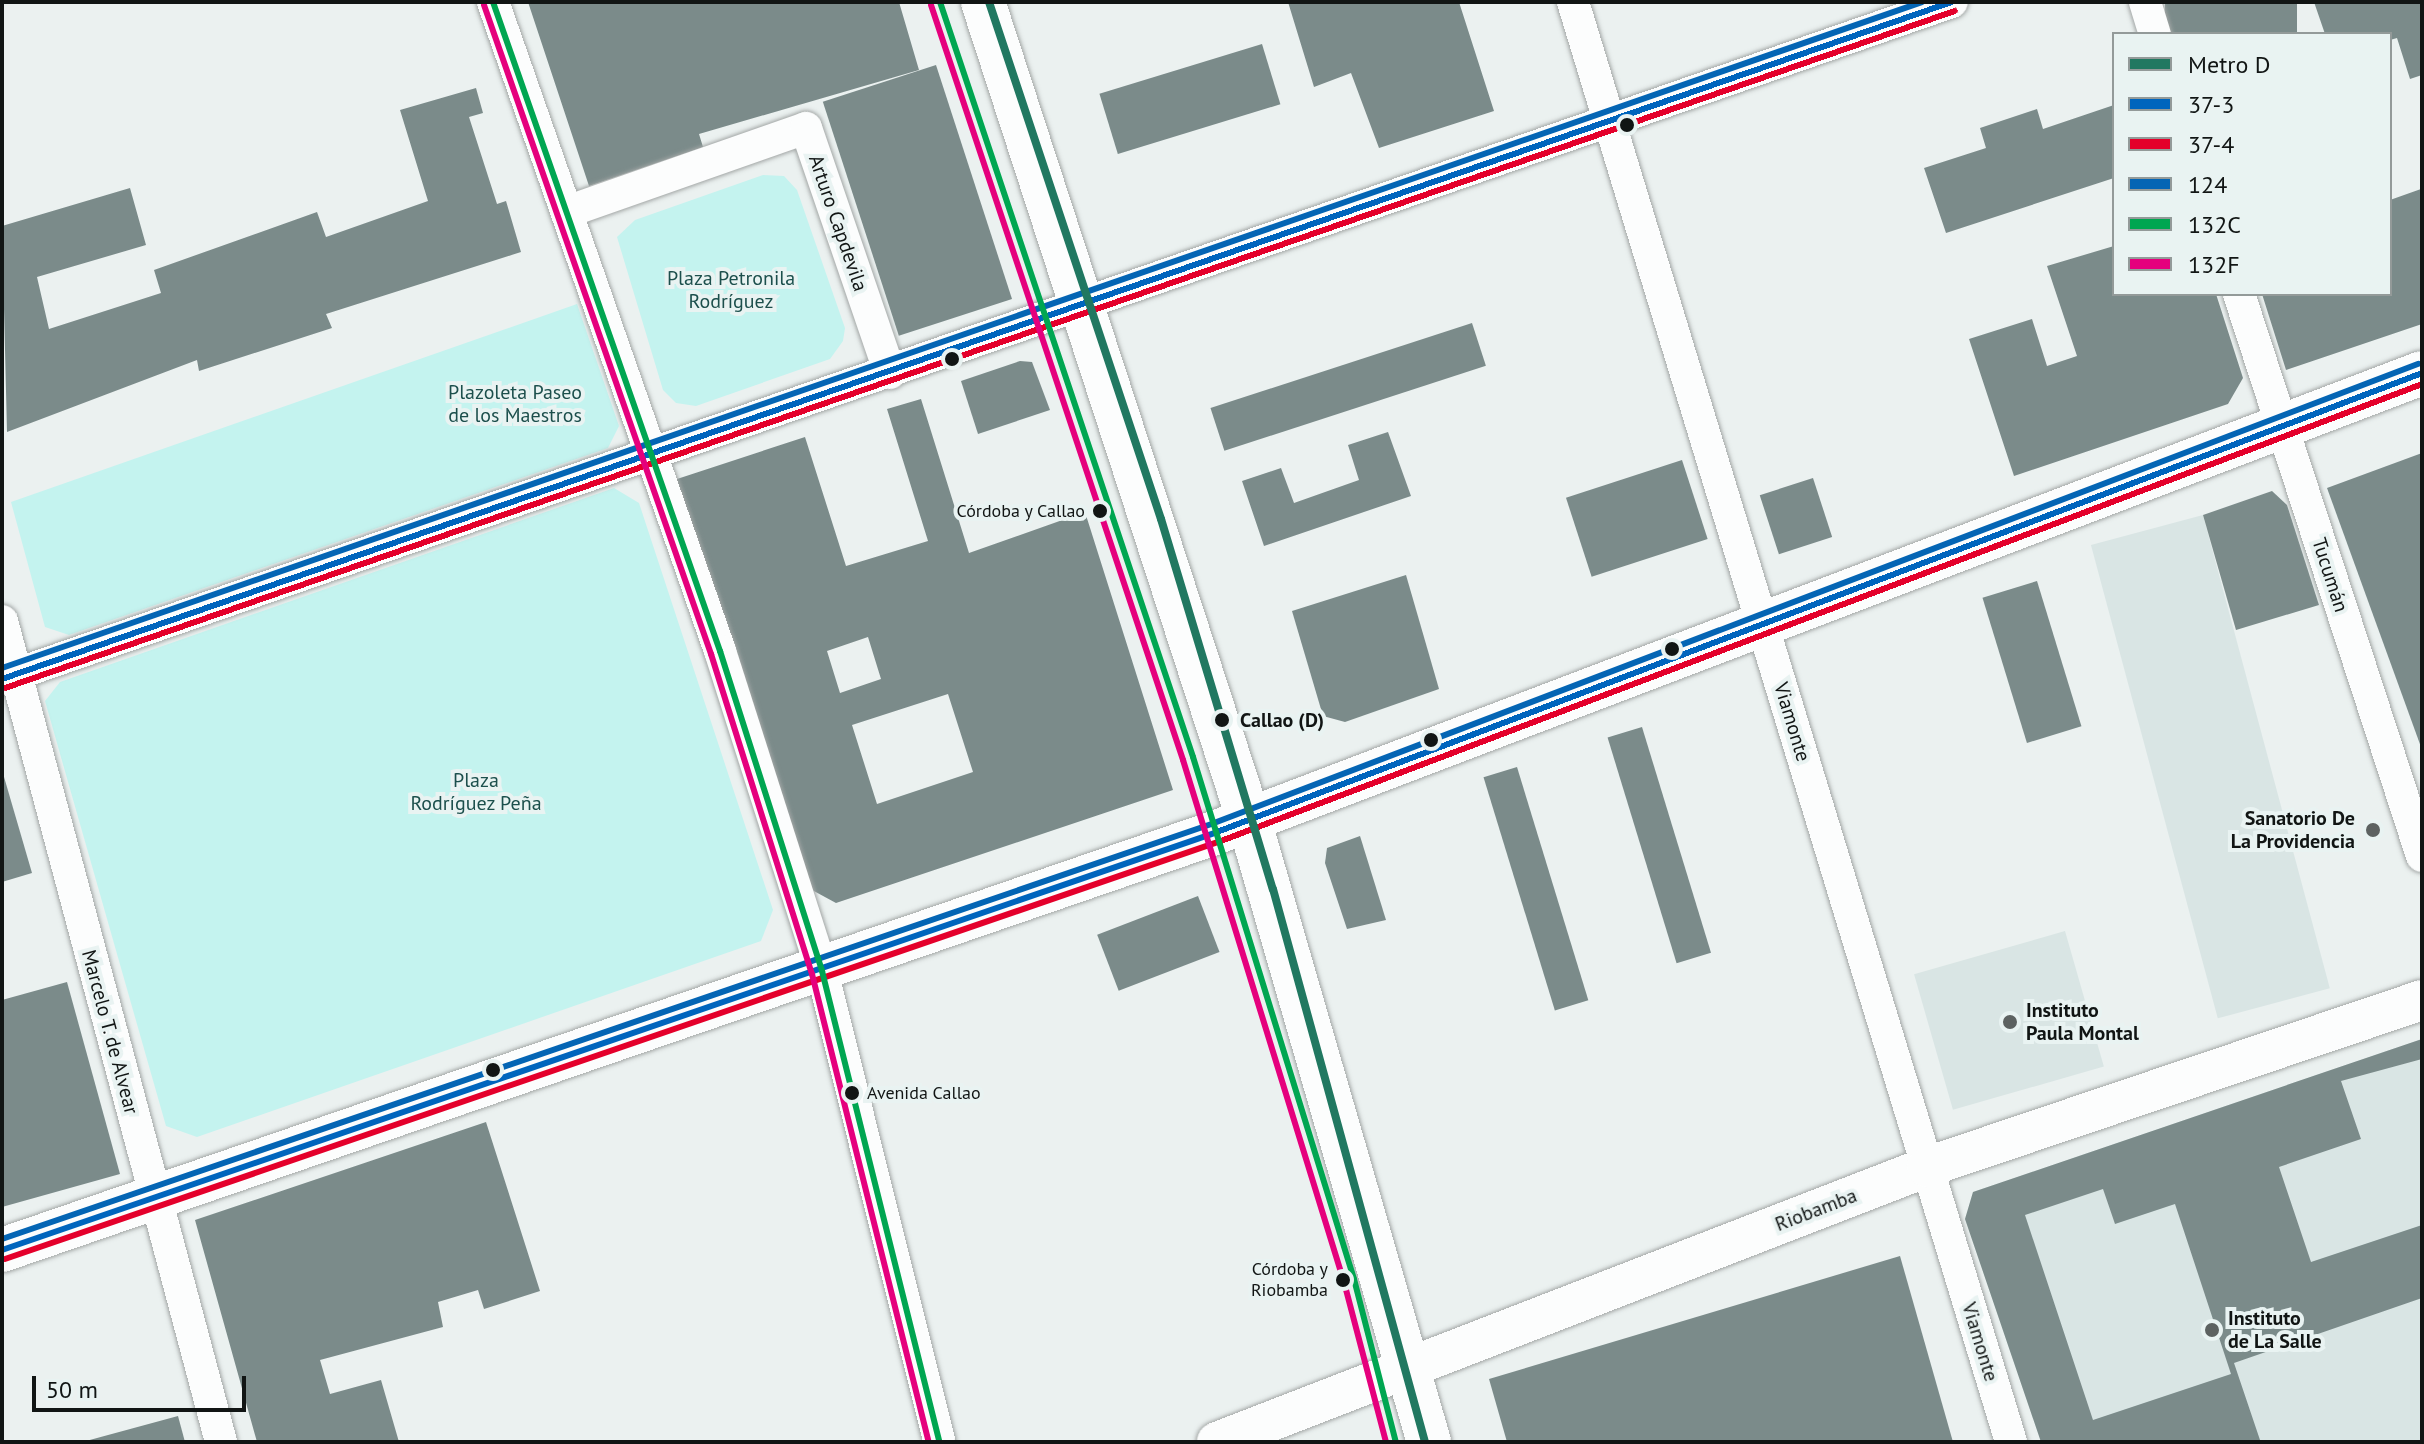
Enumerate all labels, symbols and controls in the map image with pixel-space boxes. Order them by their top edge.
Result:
legend [2112,32,2392,296]
text: Metro D [2188,49,2270,80]
text: 37-3 [2188,89,2234,120]
unlabelled marker [1619,117,1635,133]
text: 37-4 [2188,129,2234,160]
street label: Arturo Capdevila [803,152,873,294]
text: 124 [2188,169,2227,200]
text: 132C [2188,209,2241,240]
text: 132F [2188,249,2240,280]
park label: Plaza Petronila Rodríguez [667,267,795,314]
unlabelled marker [944,351,960,367]
park label: Plazoleta Paseo de los Maestros [448,380,582,427]
place label: Córdoba y Callao [956,500,1085,522]
marker: Córdoba y Callao [1092,503,1108,519]
street label: Tucumán [2307,535,2353,615]
unlabelled marker [1664,641,1680,657]
street label: Viamonte [1769,680,1815,764]
place label: Callao (D) [1240,708,1324,732]
marker: Callao (D) [1211,709,1233,731]
unlabelled marker [1423,732,1439,748]
park label: Plaza Rodríguez Peña [410,768,542,815]
place label: Sanatorio De La Providencia [2231,806,2355,853]
marker: Sanatorio De La Providencia [2362,819,2384,841]
street label: Marcelo T. de Alvear [76,946,144,1118]
place label: Instituto Paula Montal [2026,998,2139,1045]
marker: Instituto Paula Montal [2001,1013,2019,1031]
unlabelled marker [485,1062,501,1078]
place label: Avenida Callao [867,1082,981,1104]
marker: Avenida Callao [844,1085,860,1101]
street label: Riobamba [1772,1183,1860,1237]
place label: Córdoba y Riobamba [1251,1259,1328,1302]
marker: Córdoba y Riobamba [1335,1272,1351,1288]
street label: Viamonte [1957,1300,2003,1384]
place label: Instituto de La Salle [2228,1306,2322,1353]
marker: Instituto de La Salle [2203,1321,2221,1339]
scale bar [36,1360,250,1410]
text: 50 m [46,1374,98,1405]

